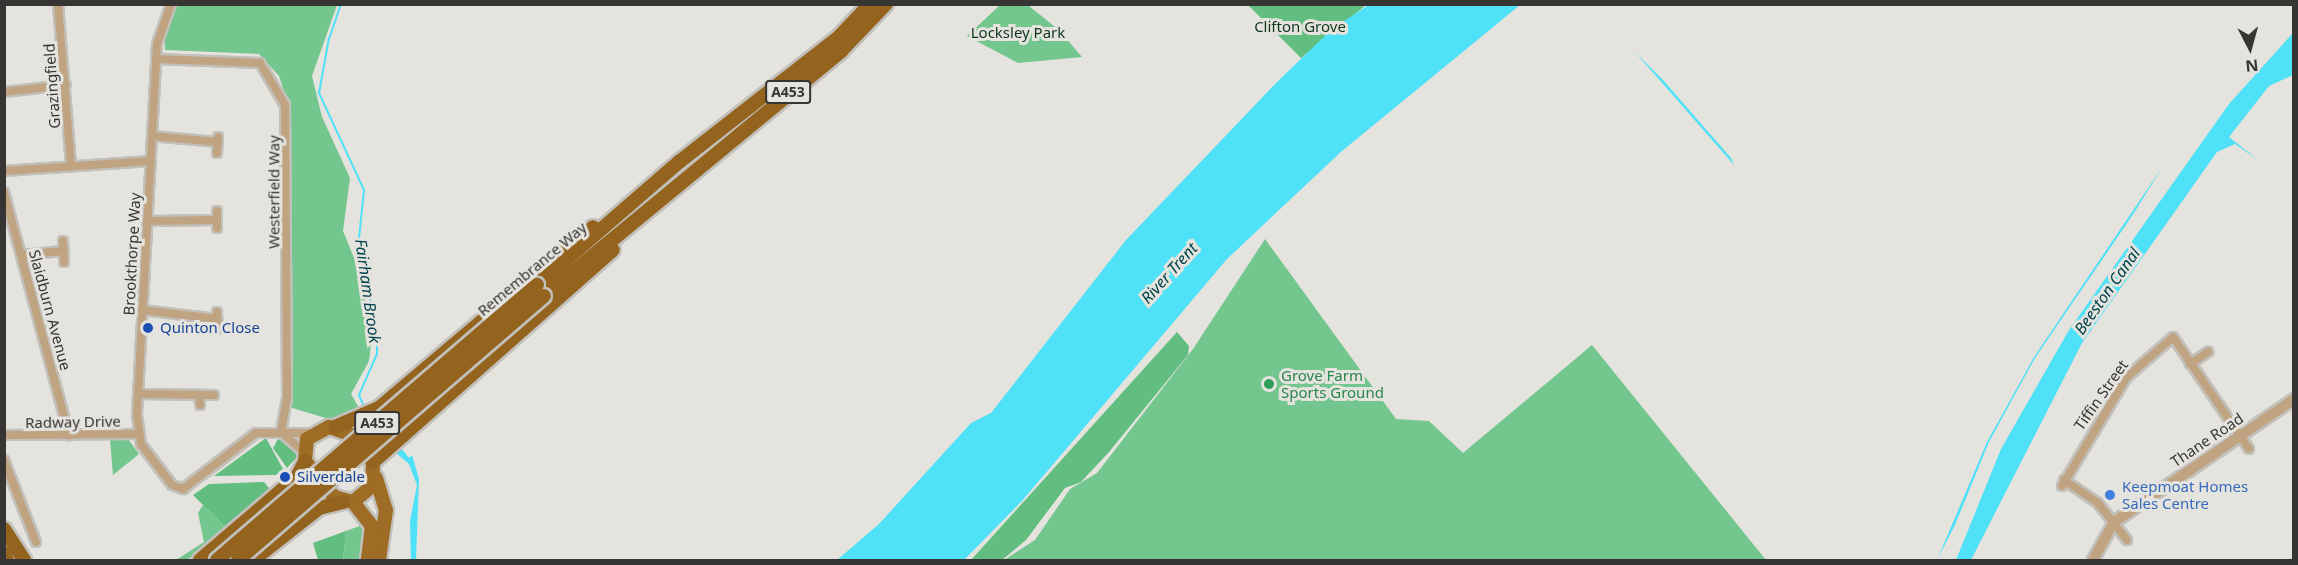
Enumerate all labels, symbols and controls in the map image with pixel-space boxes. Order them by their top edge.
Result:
park label: Clifton Grove [1254,18,1346,36]
north arrow [2220,18,2280,78]
park label: Locksley Park [971,24,1065,42]
street label: Grazingfield [40,43,64,129]
text: N [2244,54,2260,78]
road number: A453 [764,81,812,103]
street label: Westerfield Way [265,135,283,249]
street label: Brookthorpe Way [120,192,144,316]
street label: Remembrance Way [474,218,590,320]
water label: Fairham Brook [351,238,385,344]
water label: River Trent [1137,239,1201,307]
water label: Beeston Canal [2070,244,2144,338]
street label: Slaidburn Avenue [25,248,75,372]
place label: Quinton Close [160,319,260,337]
marker: Quinton Close [141,321,155,335]
street label: Tiffin Street [2070,356,2132,434]
place label: Grove Farm Sports Ground [1281,366,1384,401]
marker: Grove Farm Sports Ground [1262,377,1276,391]
street label: Thane Road [2167,409,2247,471]
street label: Radway Drive [25,412,121,432]
road number: A453 [353,412,401,434]
place label: Silverdale [297,468,365,486]
marker: Silverdale [278,470,292,484]
place label: Keepmoat Homes Sales Centre [2122,477,2248,512]
marker: Keepmoat Homes Sales Centre [2103,488,2117,502]

